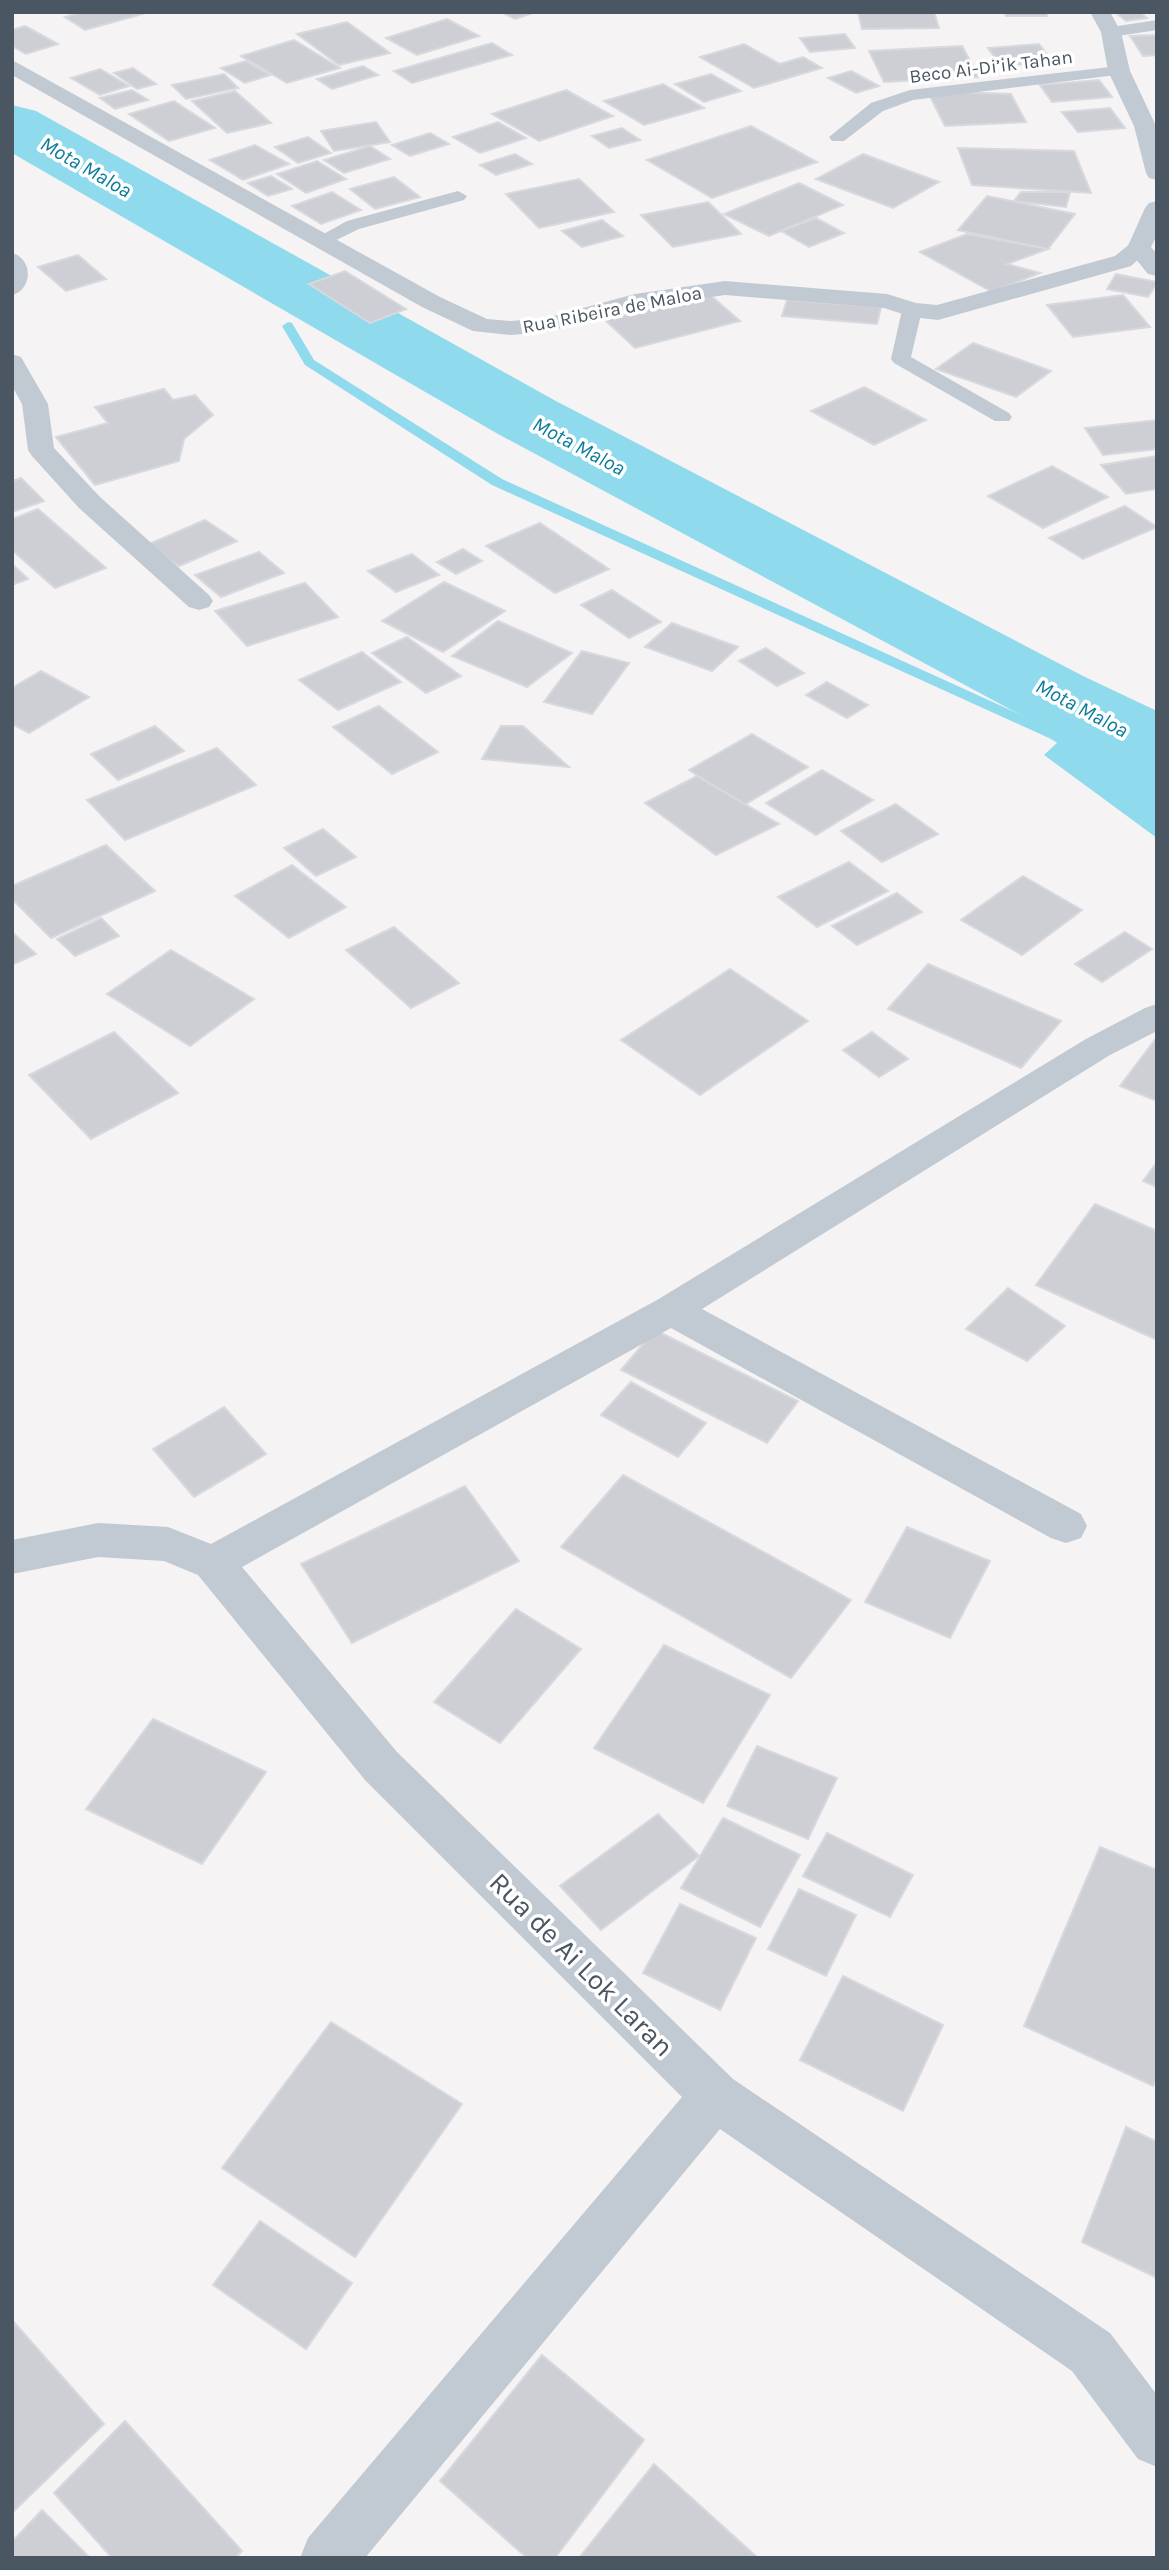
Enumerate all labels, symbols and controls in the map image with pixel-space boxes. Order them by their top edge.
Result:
street label: Beco Ai-Di’ik Tahan [908,46,1074,88]
water label: Mota Maloa [36,131,136,203]
street label: Rua Ribeira de Maloa [521,282,704,338]
water label: Mota Maloa [529,412,629,480]
water label: Mota Maloa [1032,674,1132,742]
street label: Rua de Ai Lok Laran [483,1865,681,2063]

